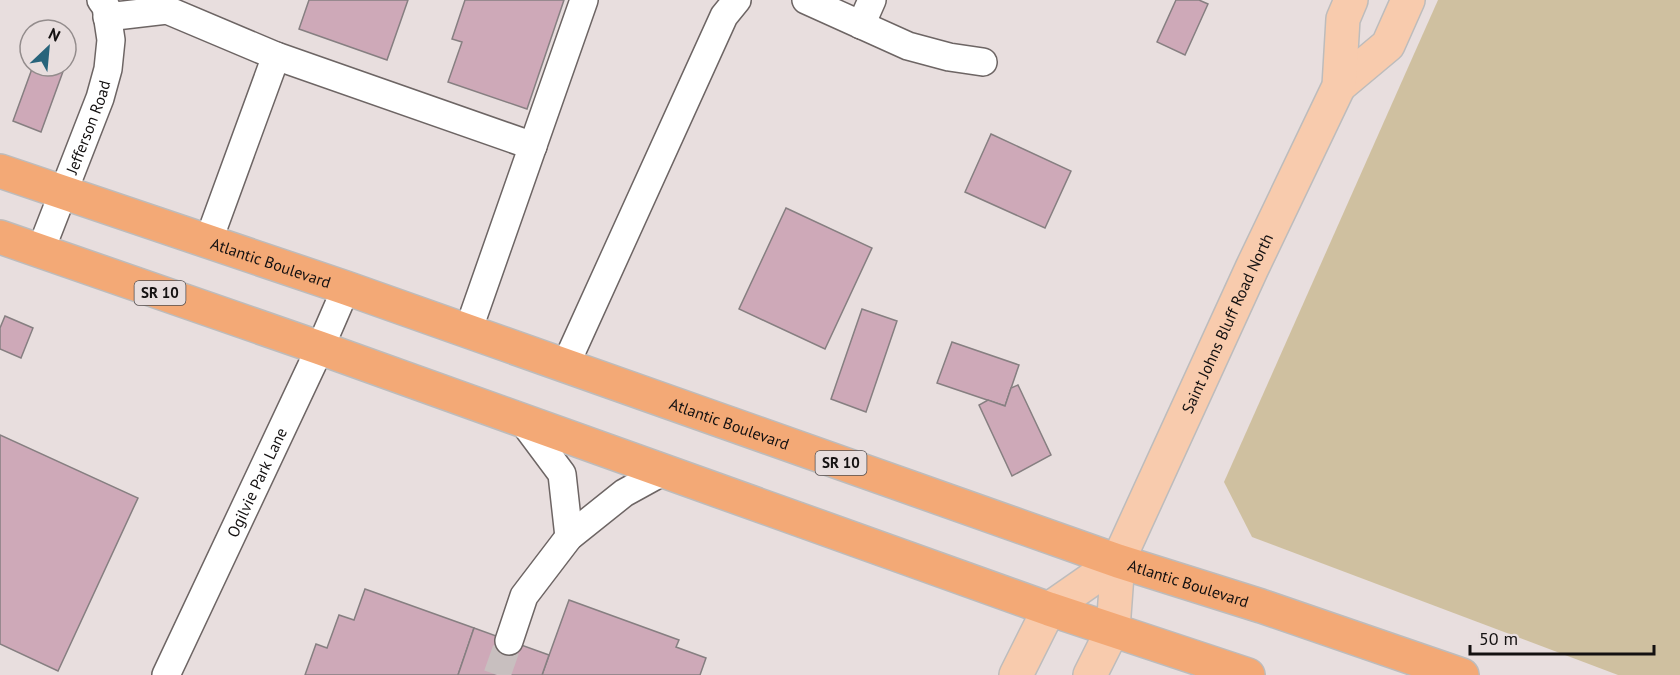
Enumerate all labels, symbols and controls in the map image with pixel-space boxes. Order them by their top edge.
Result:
north arrow [18,18,78,78]
text: N [45,23,64,46]
street label: Jefferson Road [61,78,114,178]
street label: Saint Johns Bluff Road North [1177,230,1277,417]
street label: Atlantic Boulevard [208,233,334,292]
road number: SR 10 [134,281,186,305]
street label: Atlantic Boulevard [667,393,792,454]
street label: Ogilvie Park Lane [222,424,291,540]
road number: SR 10 [816,451,866,475]
street label: Atlantic Boulevard [1126,555,1251,612]
scale bar [1470,618,1654,656]
text: 50 m [1479,627,1518,650]

